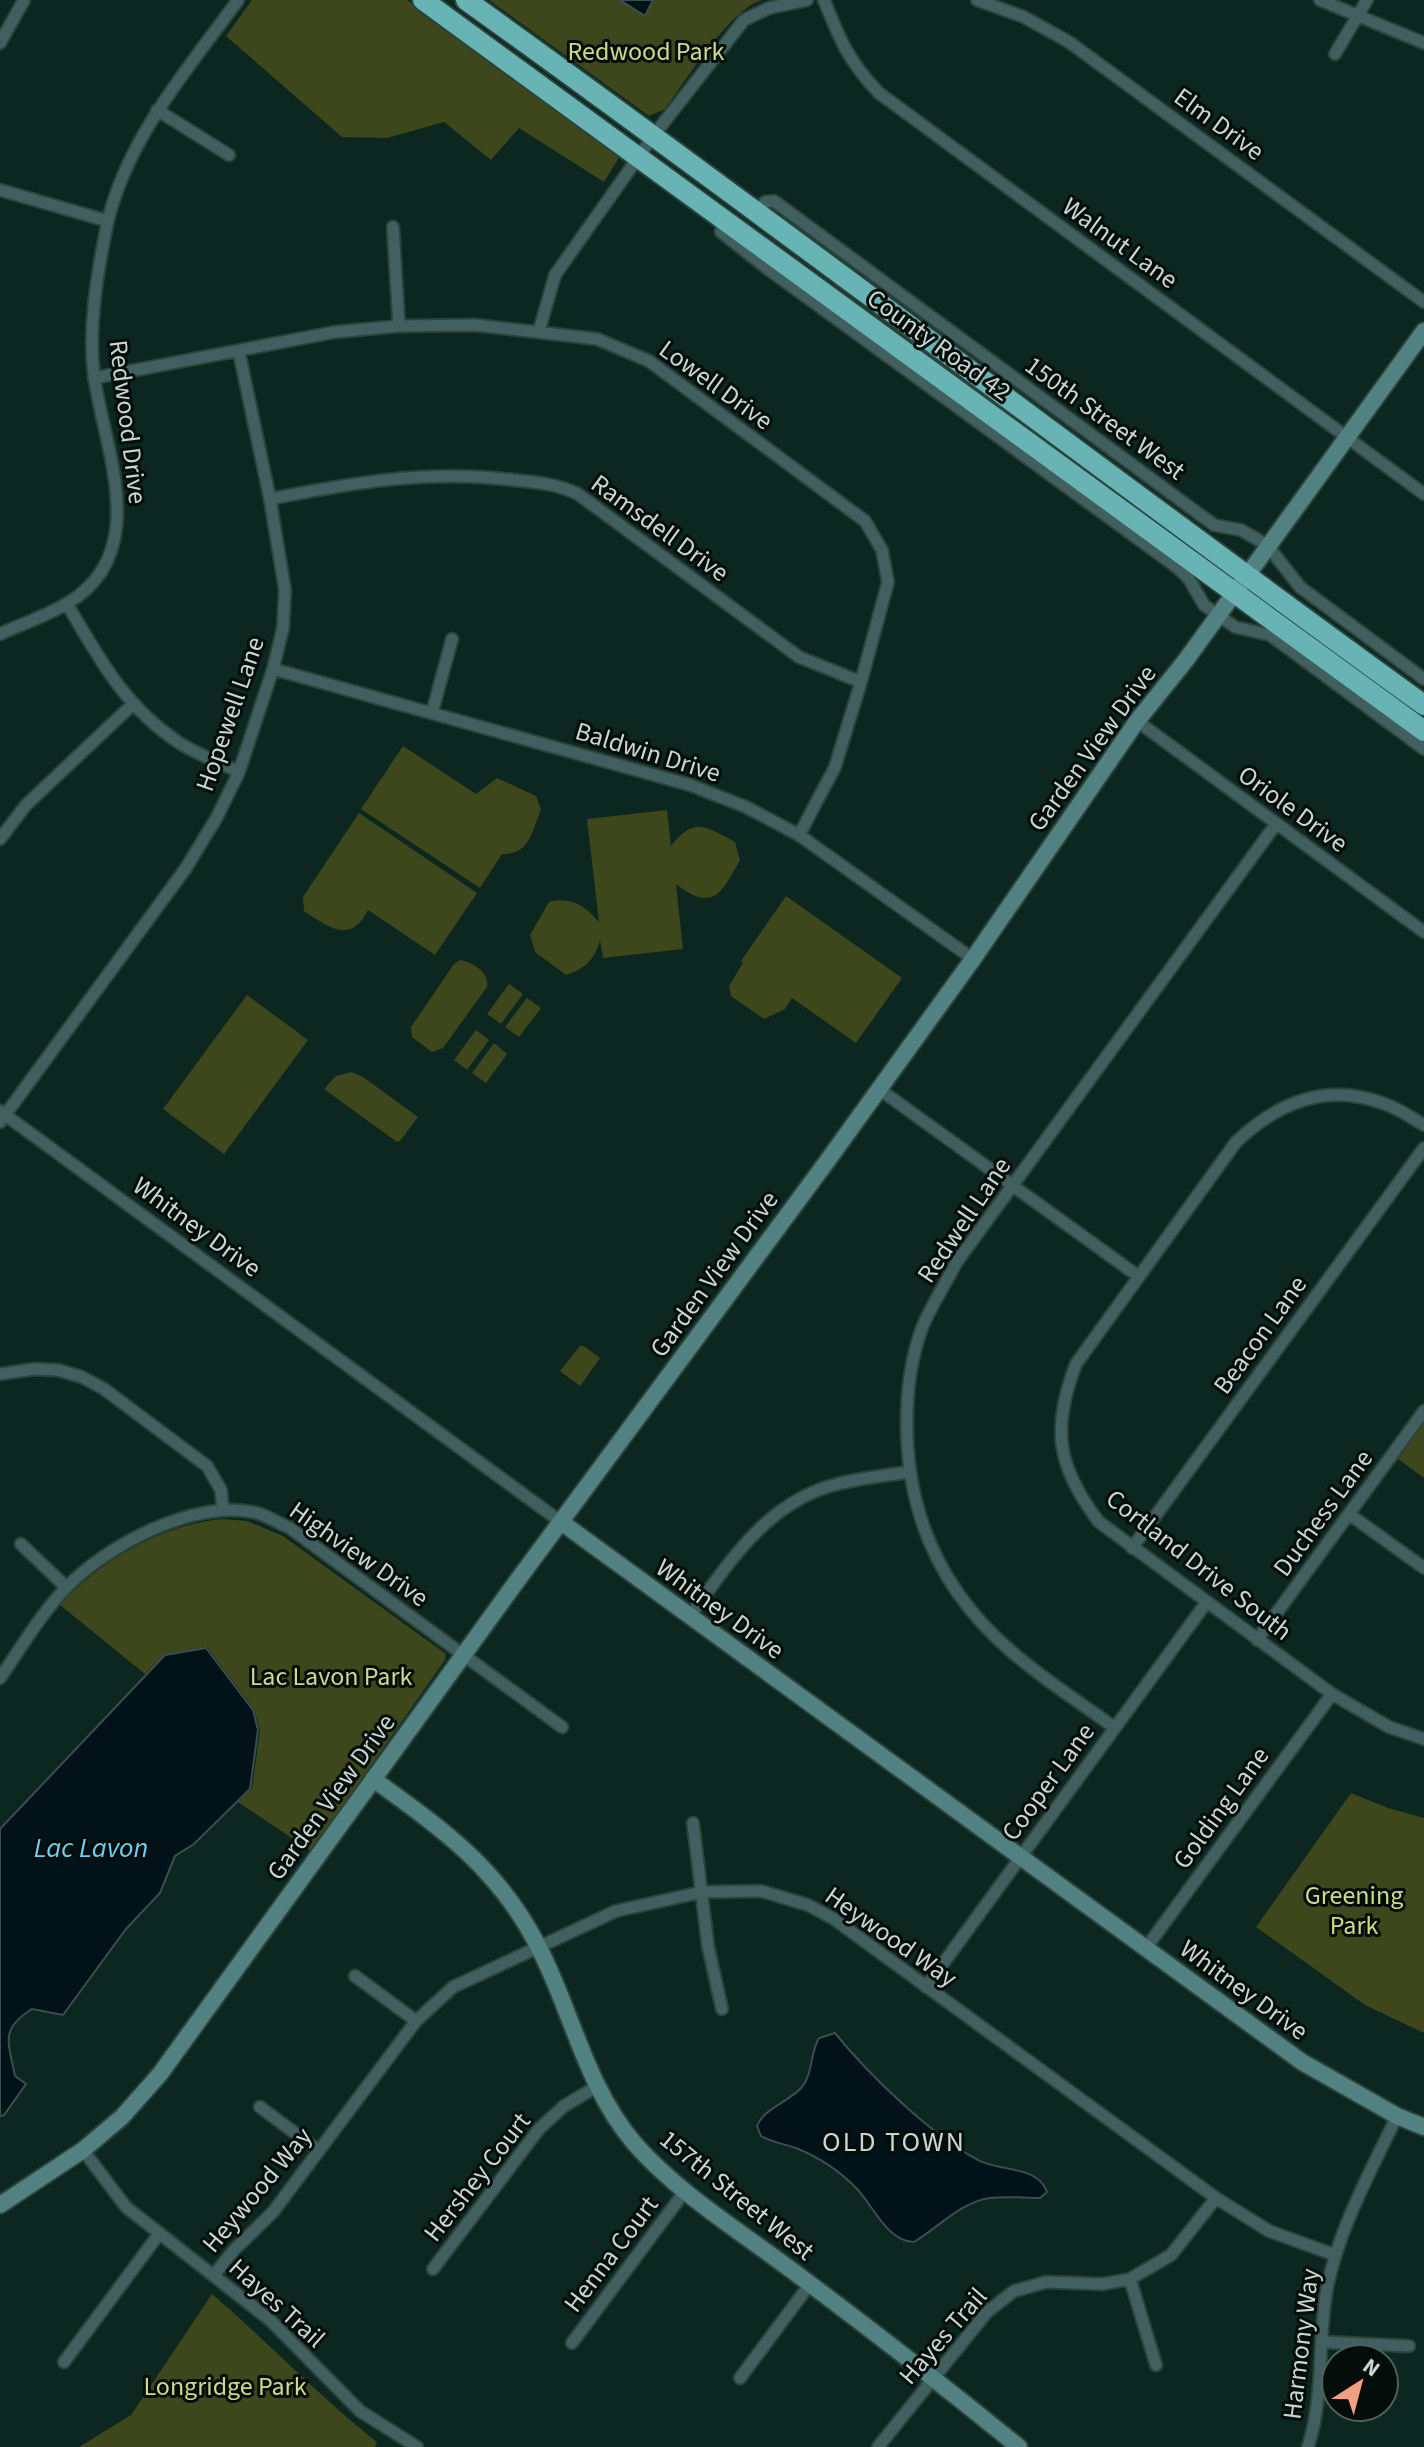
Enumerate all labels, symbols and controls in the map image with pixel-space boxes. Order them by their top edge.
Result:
park label: Redwood Park [568,33,725,70]
street label: Elm Drive [1166,79,1272,169]
street label: Walnut Lane [1055,188,1185,298]
street label: County Road 42 [859,280,1019,410]
street label: Lowell Drive [651,331,781,439]
street label: Redwood Drive [100,338,156,506]
street label: 150th Street West [1017,347,1193,489]
street label: Ramsdell Drive [583,465,737,591]
street label: Hopewell Lane [186,632,274,796]
street label: Garden View Drive [1019,657,1165,839]
street label: Baldwin Drive [571,712,725,792]
street label: Oriole Drive [1230,756,1356,862]
street label: Redwell Lane [908,1150,1020,1290]
street label: Whitney Drive [125,1168,269,1286]
street label: Garden View Drive [641,1183,787,1365]
street label: Beacon Lane [1204,1268,1316,1402]
street label: Duchess Lane [1264,1442,1382,1584]
street label: Cortland Drive South [1098,1481,1300,1649]
street label: Highview Drive [282,1492,436,1616]
street label: Whitney Drive [648,1550,792,1668]
park label: Lac Lavon Park [250,1658,412,1695]
street label: Garden View Drive [258,1706,404,1888]
street label: Cooper Lane [993,1716,1103,1848]
street label: Golding Lane [1164,1739,1278,1877]
water label: Lac Lavon [34,1828,148,1868]
park label: Greening Park [1305,1877,1403,1944]
street label: Heywood Way [817,1878,965,1996]
street label: Whitney Drive [1172,1931,1316,2049]
street label: Hershey Court [415,2104,539,2249]
street label: Heywood Way [193,2119,321,2261]
street label: 157th Street West [652,2121,823,2269]
district label: OLD TOWN [822,2122,966,2162]
street label: Henna Court [555,2188,667,2320]
street label: Hayes Trail [221,2250,333,2356]
street label: Harmony Way [1273,2267,1329,2421]
street label: Hayes Trail [890,2279,996,2393]
north arrow [1320,2343,1400,2423]
text: N [1356,2350,1386,2385]
park label: Longridge Park [143,2368,307,2405]

